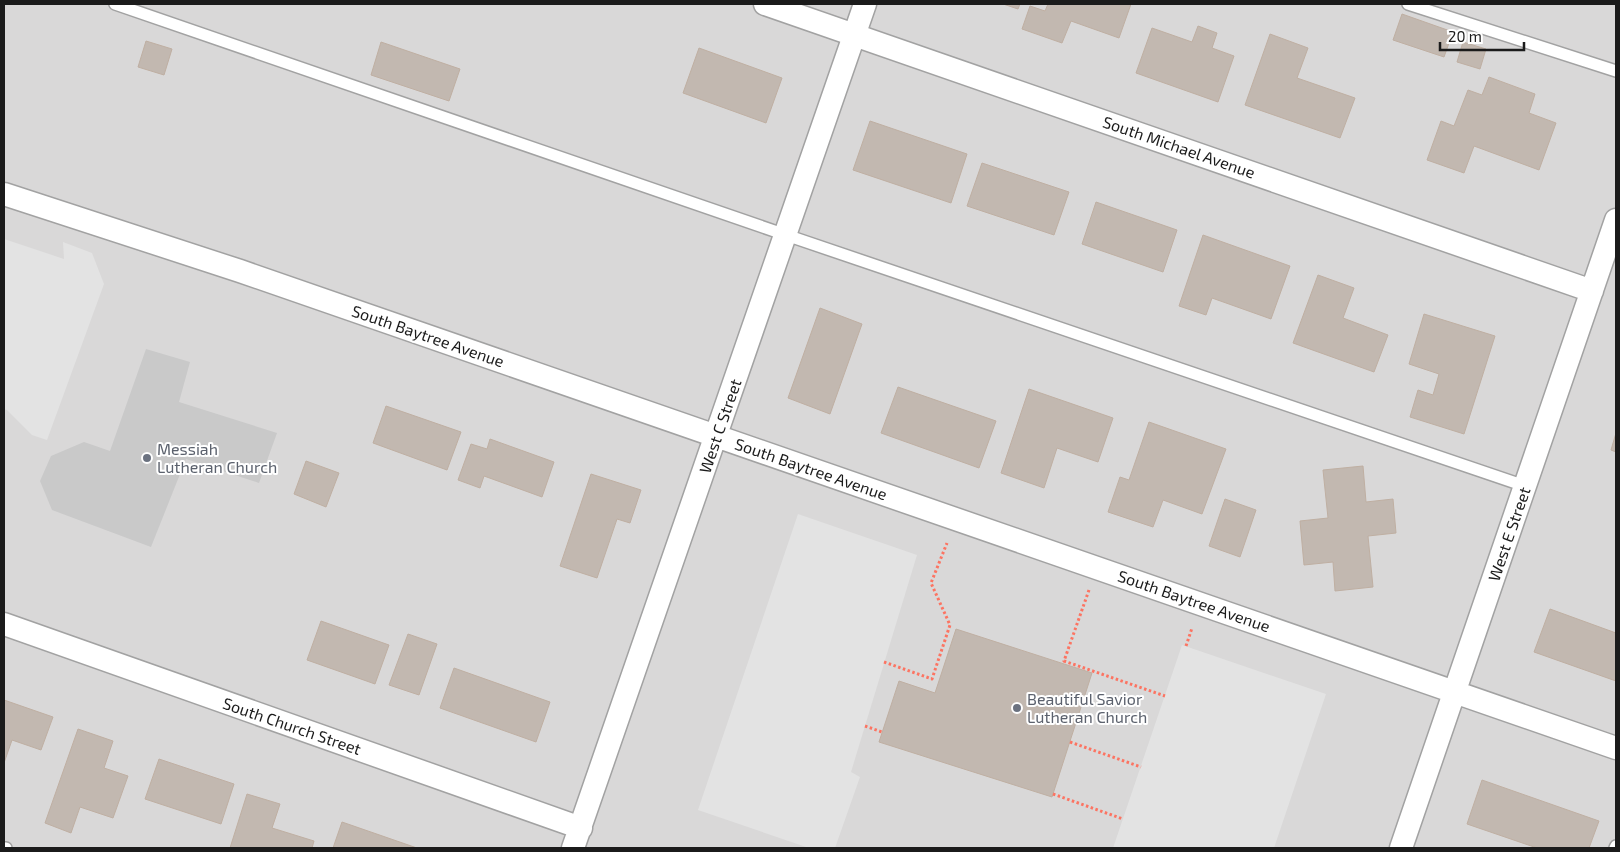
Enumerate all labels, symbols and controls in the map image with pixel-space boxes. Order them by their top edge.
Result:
scale bar [1440,20,1524,52]
text: 20 m [1448,27,1482,45]
street label: South Michael Avenue [1101,112,1258,182]
street label: South Baytree Avenue [350,301,507,370]
street label: West C Street [695,376,745,475]
street label: South Baytree Avenue [733,434,890,503]
place label: Messiah Lutheran Church [157,439,277,476]
marker: Messiah Lutheran Church [141,452,153,464]
street label: West E Street [1484,484,1534,583]
street label: South Baytree Avenue [1116,566,1273,635]
place label: Beautiful Savior Lutheran Church [1027,689,1147,726]
street label: South Church Street [220,693,364,758]
marker: Beautiful Savior Lutheran Church [1011,702,1023,714]

